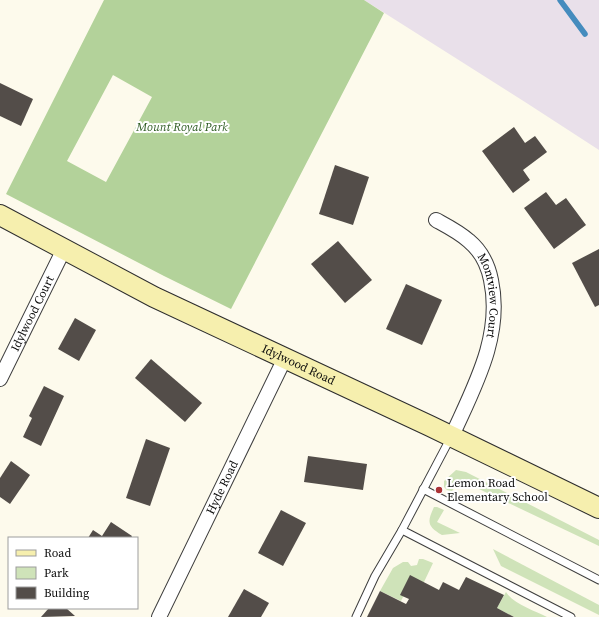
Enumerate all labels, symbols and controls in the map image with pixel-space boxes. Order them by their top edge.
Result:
park label: Mount Royal Park [135,119,228,135]
street label: Montview Court [474,250,502,340]
street label: Idylwood Court [7,273,58,354]
street label: Idylwood Road [259,341,338,389]
street label: Hyde Road [202,458,242,517]
place label: Lemon Road Elementary School [447,475,548,505]
marker: Lemon Road Elementary School [434,485,444,495]
legend [8,537,138,609]
text: Road [44,545,71,561]
text: Park [44,565,69,581]
text: Building [44,585,89,601]

